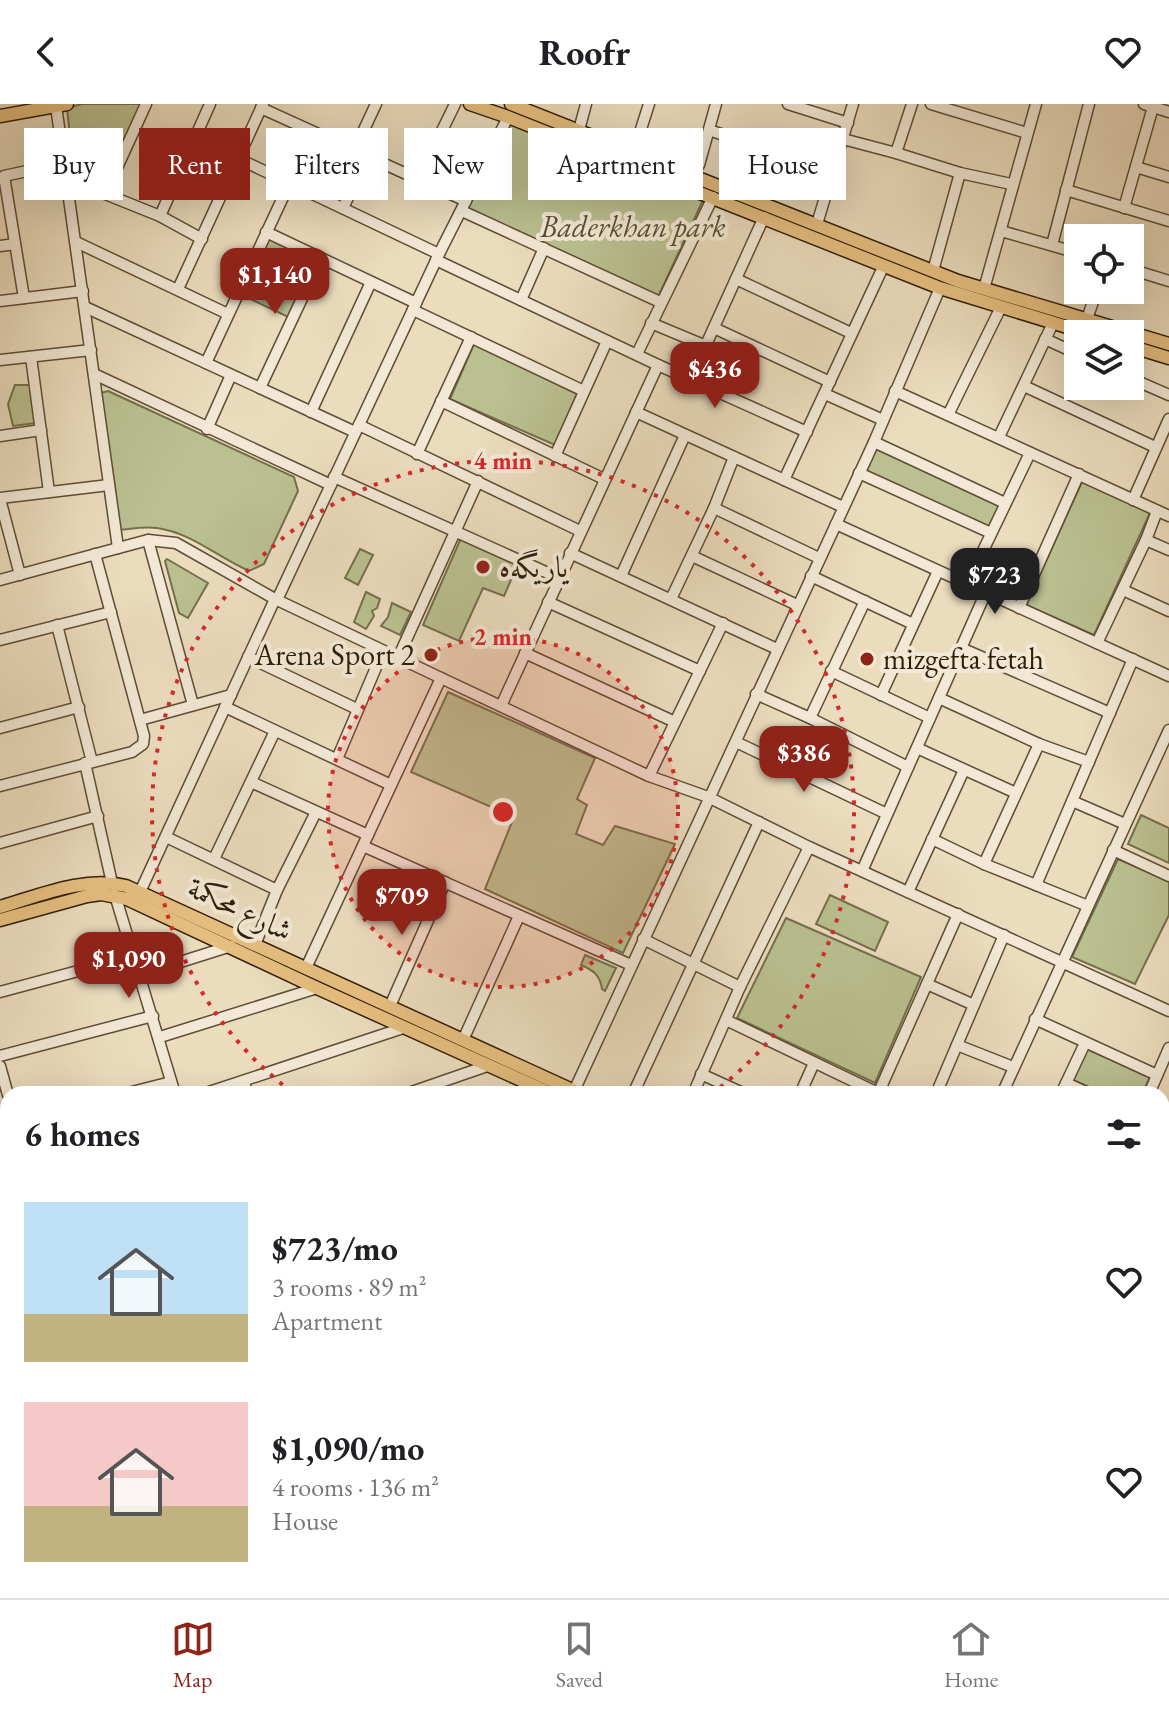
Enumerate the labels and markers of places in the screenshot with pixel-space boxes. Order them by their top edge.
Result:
pin: $1,140 [210,248,340,316]
pin: $436 [668,342,762,410]
place label: یاریگه‌ه [499,547,569,586]
pin: $723 [948,548,1042,616]
marker: یاریگه‌ه [474,558,492,576]
place label: Arena Sport 2 [254,635,416,674]
place label: mizgefta fetah [883,639,1044,678]
marker: Arena Sport 2 [422,646,440,664]
marker: mizgefta fetah [858,650,876,668]
pin: $386 [757,726,851,794]
centre of rings [489,798,517,826]
pin: $709 [355,869,449,937]
pin: $1,090 [64,932,194,1000]

